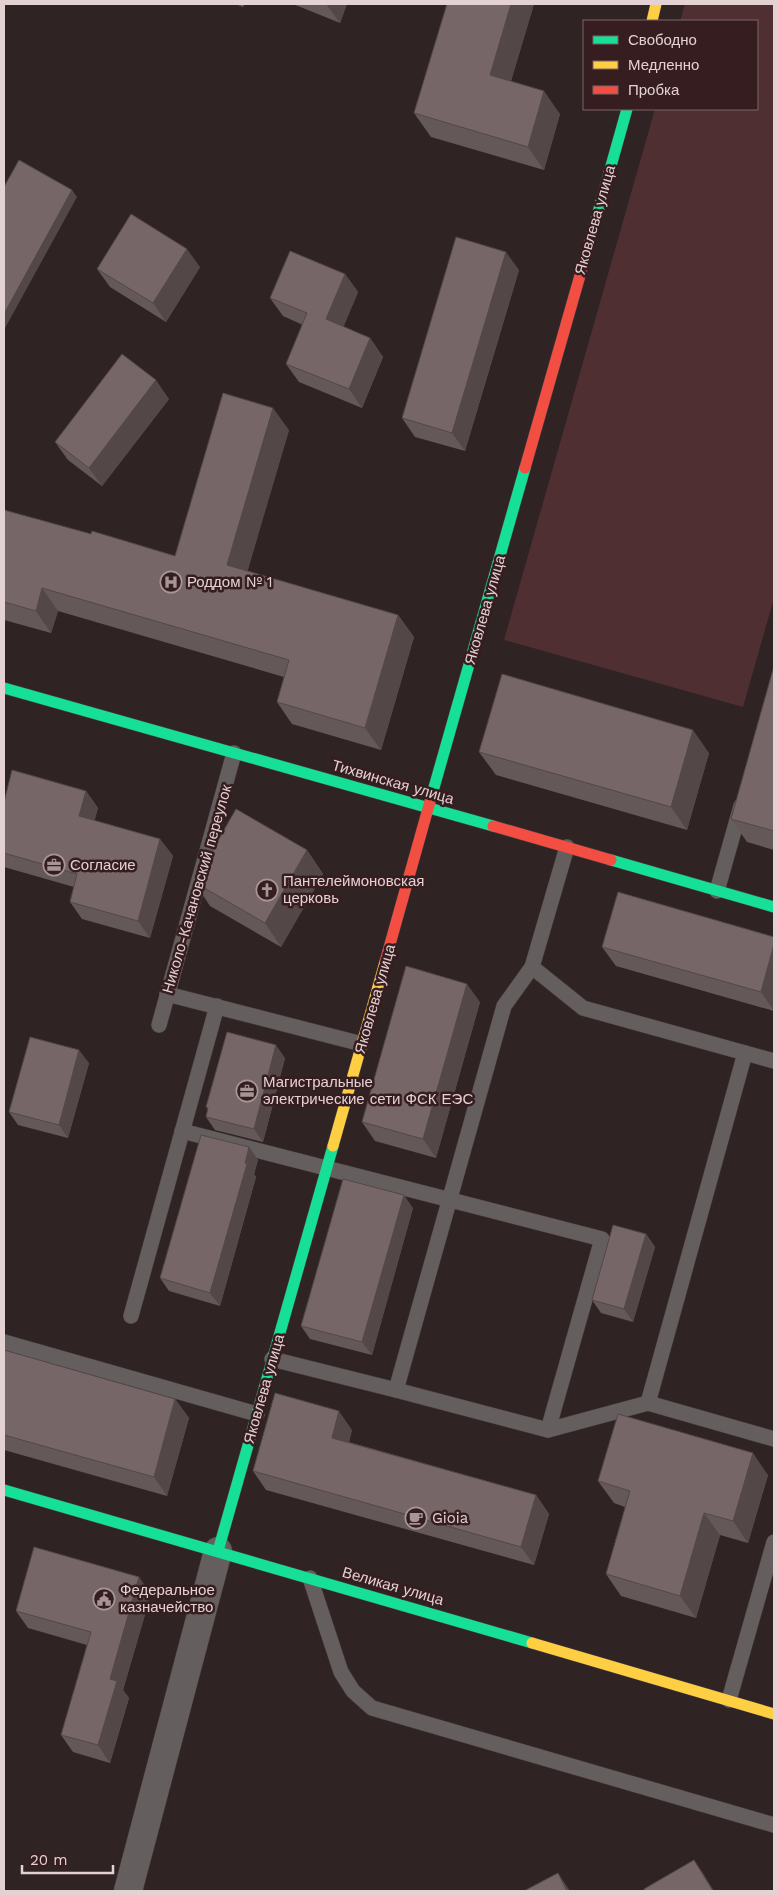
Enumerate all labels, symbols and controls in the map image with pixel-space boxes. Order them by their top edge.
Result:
legend [583,20,758,110]
text: Свободно [628,31,697,49]
text: Медленно [628,56,699,74]
text: Пробка [628,81,680,99]
street label: Яковлева улица [571,163,619,277]
street label: Яковлева улица [461,553,509,667]
hospital icon: Роддом № 1 [159,570,183,594]
place label: Роддом № 1 [187,573,273,591]
street label: Тихвинская улица [330,756,457,808]
street label: Николо-Качановский переулок [159,782,236,995]
office icon: Согласие [42,853,66,877]
place label: Согласие [70,856,136,874]
place label: Пантелеймоновская церковь [283,872,424,907]
church icon: Пантелеймоновская церковь [255,878,279,902]
street label: Яковлева улица [351,942,399,1056]
place label: Магистральные электрические сети ФСК ЕЭС [263,1073,473,1108]
office icon: Магистральные электрические сети ФСК ЕЭС [235,1079,259,1103]
street label: Яковлева улица [240,1332,288,1446]
cafe icon: Gioia [404,1506,428,1530]
place label: Gioia [432,1509,469,1527]
street label: Великая улица [340,1563,446,1609]
place label: Федеральное казначейство [120,1581,215,1616]
public building icon: Федеральное казначейство [92,1587,116,1611]
scale bar [22,1842,114,1874]
text: 20 m [30,1851,68,1869]

